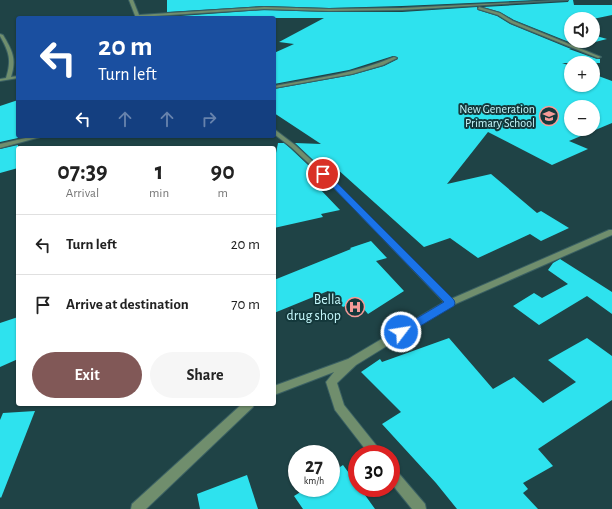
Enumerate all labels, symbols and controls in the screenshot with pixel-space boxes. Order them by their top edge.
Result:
map controls [564,12,600,136]
button: sound [564,12,600,48]
icon: left [32,32,84,84]
text: 20 m [98,33,153,61]
button: + [564,56,600,92]
text: Turn left [98,66,157,84]
button: − [564,100,600,136]
place label: New Generation Primary School [459,103,535,130]
school or university icon: New Generation Primary School [538,105,560,127]
icon: left [72,108,94,130]
icon: ahead [114,108,136,130]
icon: ahead [156,108,178,130]
icon: right [198,108,220,130]
pin [306,157,340,191]
text: 07:39 [57,160,108,184]
text: 1 [155,160,163,184]
text: 90 [211,160,235,184]
icon: arrive [312,163,334,185]
text: Arrival [66,187,99,200]
text: min [149,187,169,200]
text: m [217,187,228,200]
icon: left [32,234,54,256]
text: Turn left [66,237,117,252]
text: 20 m [231,237,260,252]
place label: Bella drug shop [286,293,342,323]
icon: arrive [32,294,54,316]
hospital icon: Bella drug shop [344,296,366,318]
text: Arrive at destination [66,297,189,312]
text: 70 m [231,297,260,312]
position arrow [380,311,422,353]
button: Exit [32,352,142,398]
button: Share [150,352,260,398]
speed limit sign: 30 [348,445,400,497]
text: 27 [305,456,323,476]
text: km/h [304,476,324,486]

